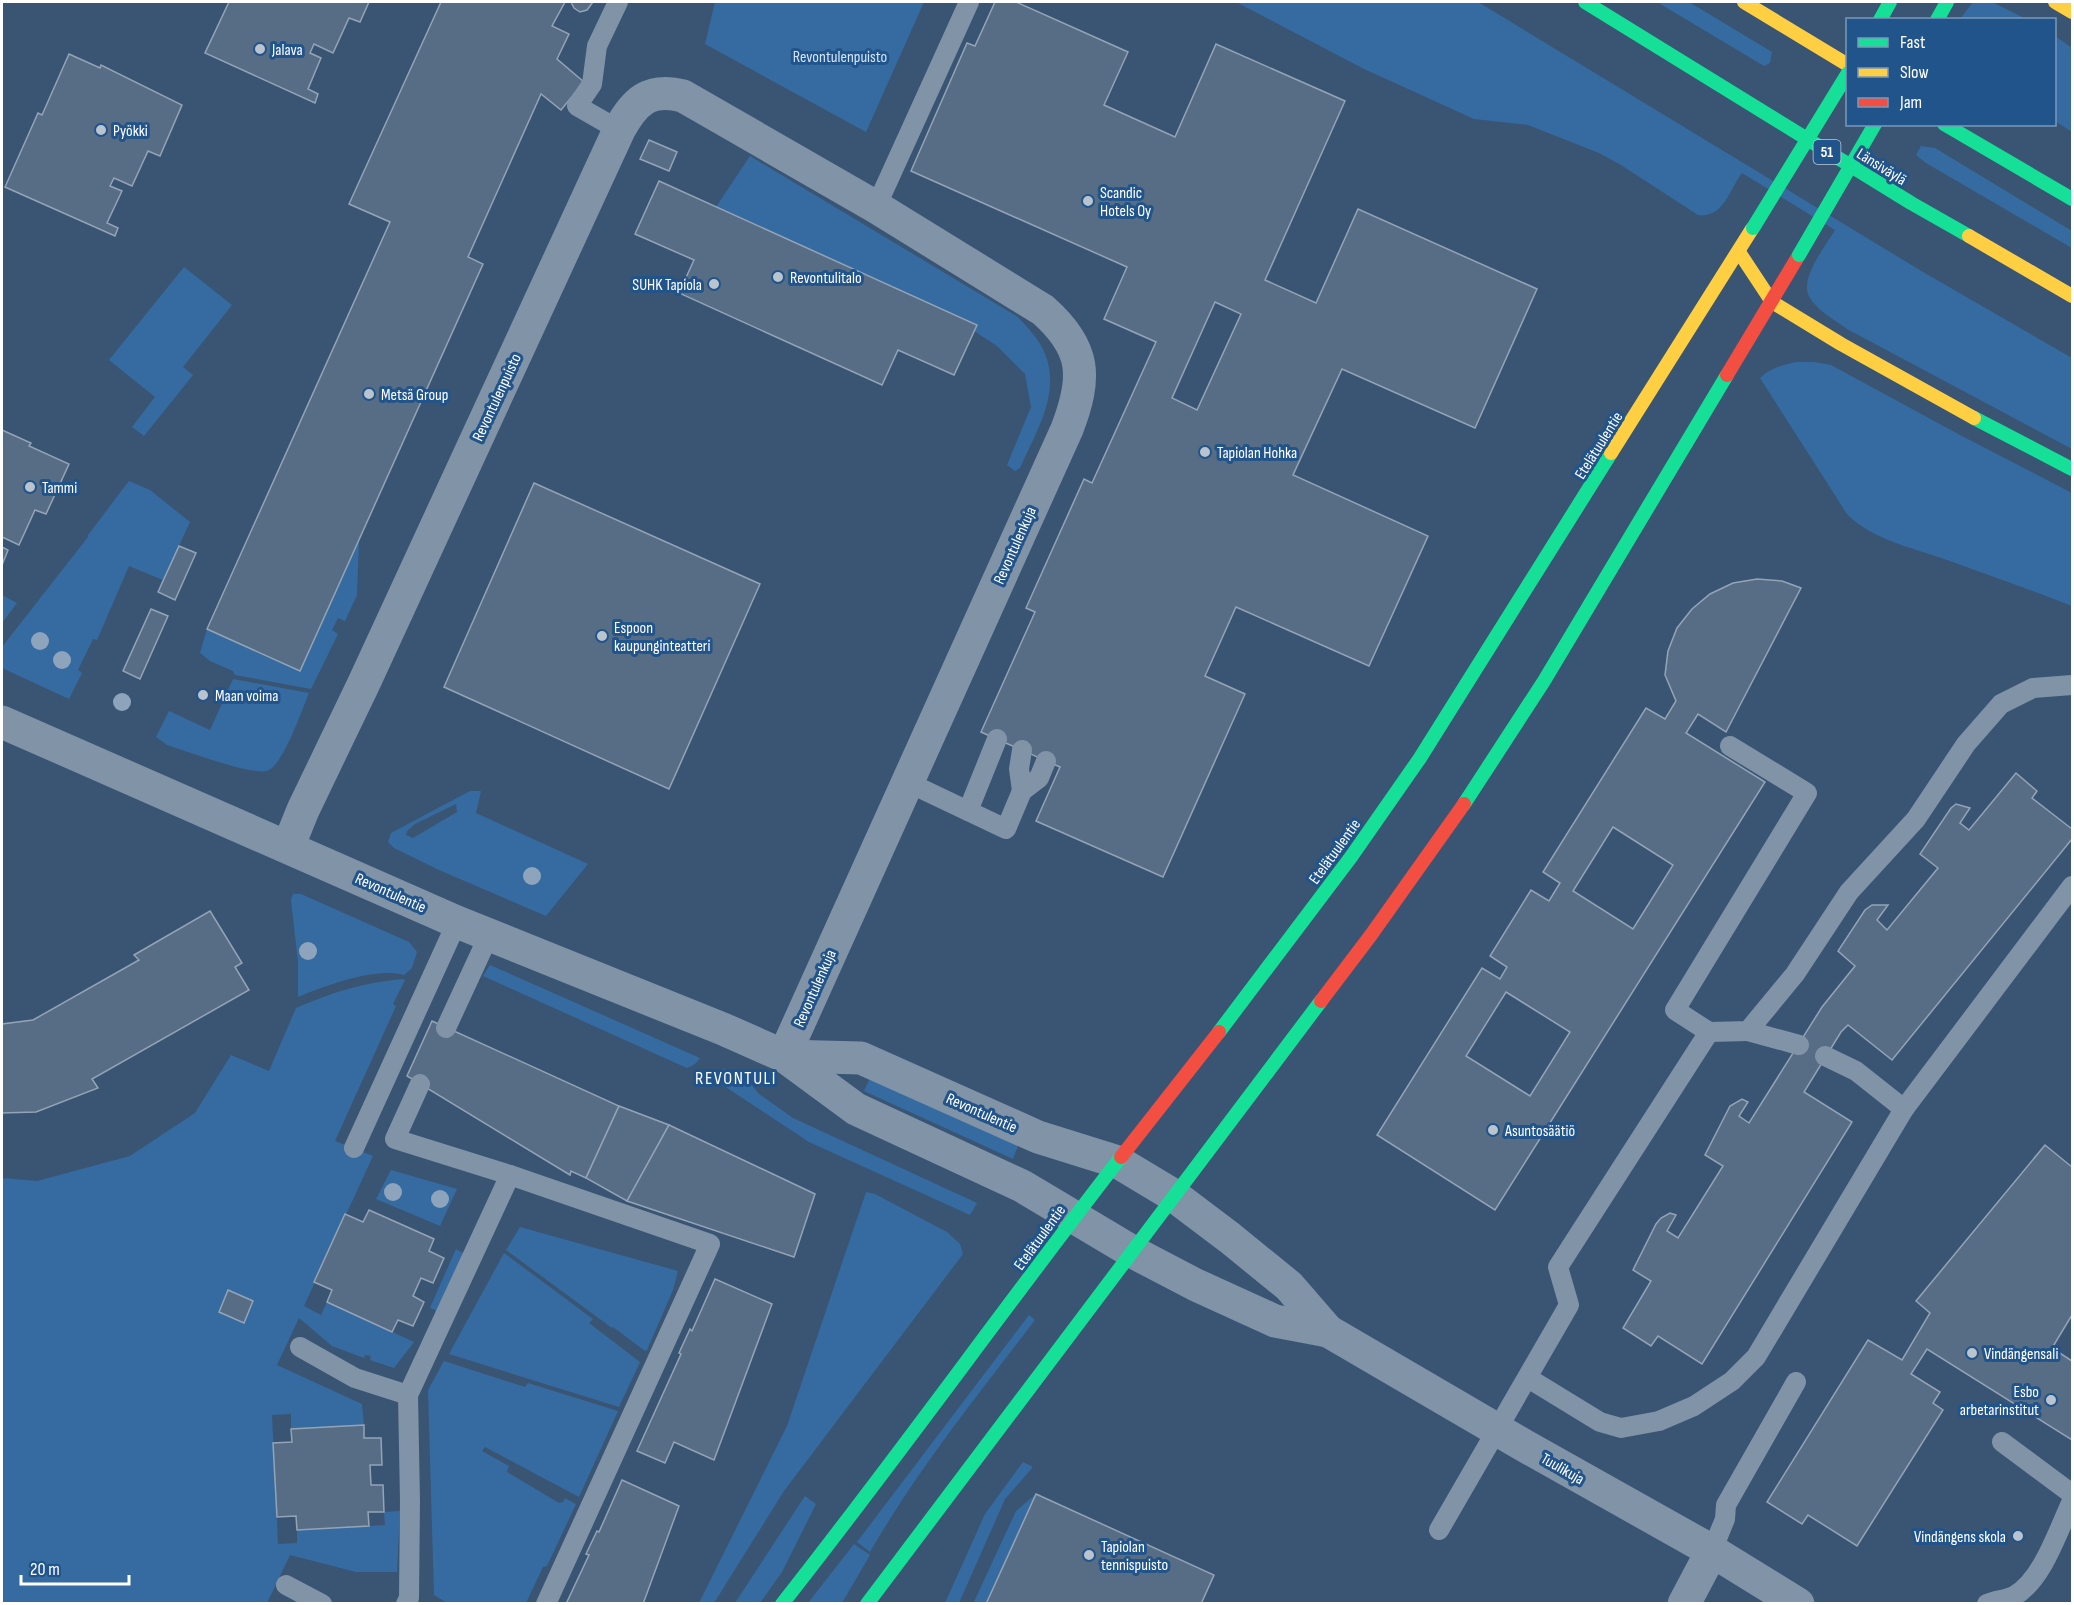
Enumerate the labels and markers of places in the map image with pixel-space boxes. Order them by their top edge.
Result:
place label: Jalava [271,41,303,60]
marker: Jalava [253,42,267,56]
place label: Pyökki [113,122,148,141]
marker: Pyökki [94,123,108,137]
place label: Scandic Hotels Oy [1100,184,1151,221]
marker: Scandic Hotels Oy [1081,194,1095,208]
place label: Revontulitalo [790,269,862,288]
marker: Revontulitalo [771,270,785,284]
place label: SUHK Tapiola [632,276,702,295]
marker: SUHK Tapiola [707,277,721,291]
place label: Metsä Group [381,386,448,405]
marker: Metsä Group [362,387,376,401]
place label: Tapiolan Hohka [1217,444,1297,463]
marker: Tapiolan Hohka [1198,445,1212,459]
place label: Tammi [42,479,77,498]
marker: Tammi [23,480,37,494]
place label: Espoon kaupunginteatteri [614,619,710,656]
marker: Espoon kaupunginteatteri [595,629,609,643]
place label: Maan voima [215,687,278,706]
marker: Maan voima [196,688,210,702]
place label: Asuntosäätiö [1504,1122,1575,1141]
marker: Asuntosäätiö [1486,1123,1500,1137]
place label: Vindängensali [1984,1345,2058,1364]
marker: Vindängensali [1965,1346,1979,1360]
place label: Esbo arbetarinstitut [1960,1383,2039,1420]
marker: Esbo arbetarinstitut [2044,1393,2058,1407]
place label: Vindängens skola [1914,1528,2006,1547]
marker: Vindängens skola [2011,1529,2025,1543]
place label: Tapiolan tennispuisto [1101,1538,1168,1575]
marker: Tapiolan tennispuisto [1082,1548,1096,1562]

